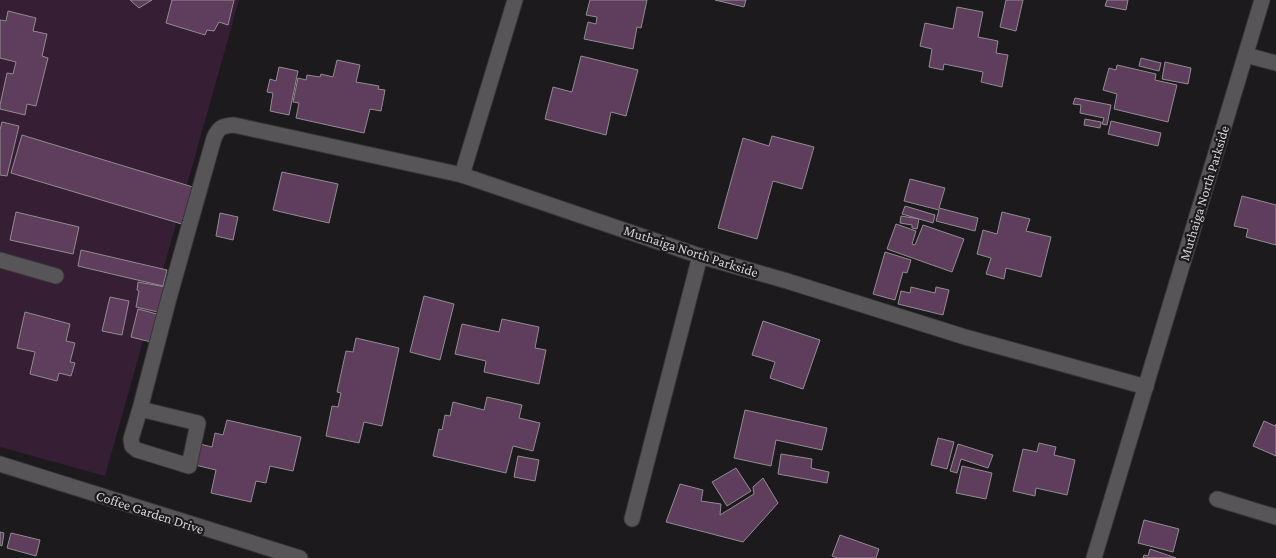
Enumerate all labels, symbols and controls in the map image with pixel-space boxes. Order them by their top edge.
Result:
street label: Muthaiga North Parkside [1176,124,1232,262]
street label: Muthaiga North Parkside [622,222,760,280]
street label: Coffee Garden Drive [94,487,206,537]

